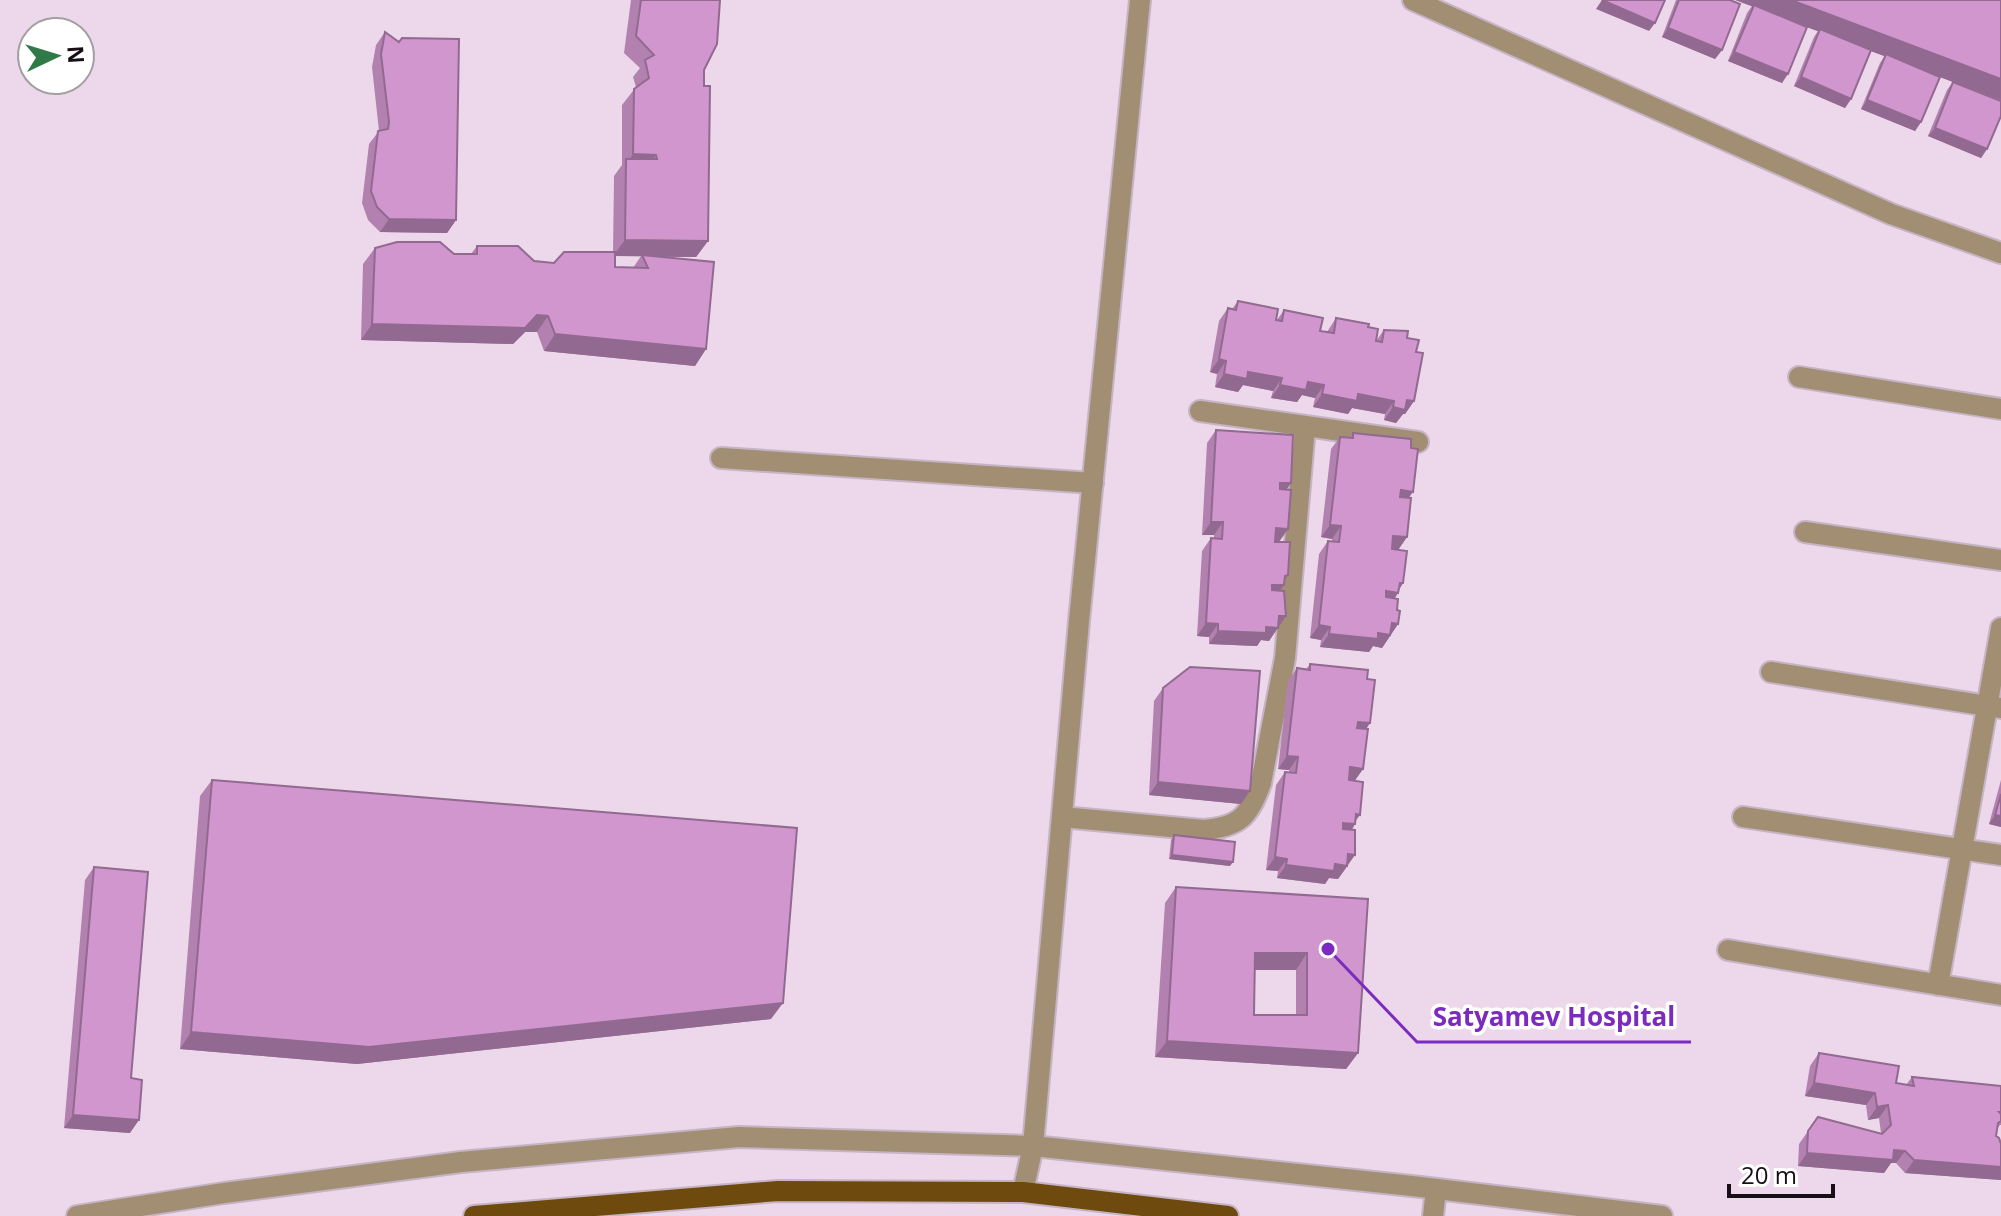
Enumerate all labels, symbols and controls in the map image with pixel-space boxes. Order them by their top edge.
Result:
north arrow [16,16,96,96]
text: N [61,45,93,65]
callout: Satyamev Hospital [1417,992,1691,1042]
text: Satyamev Hospital [1433,998,1675,1034]
scale bar [1729,1148,1833,1198]
text: 20 m [1741,1158,1797,1191]

